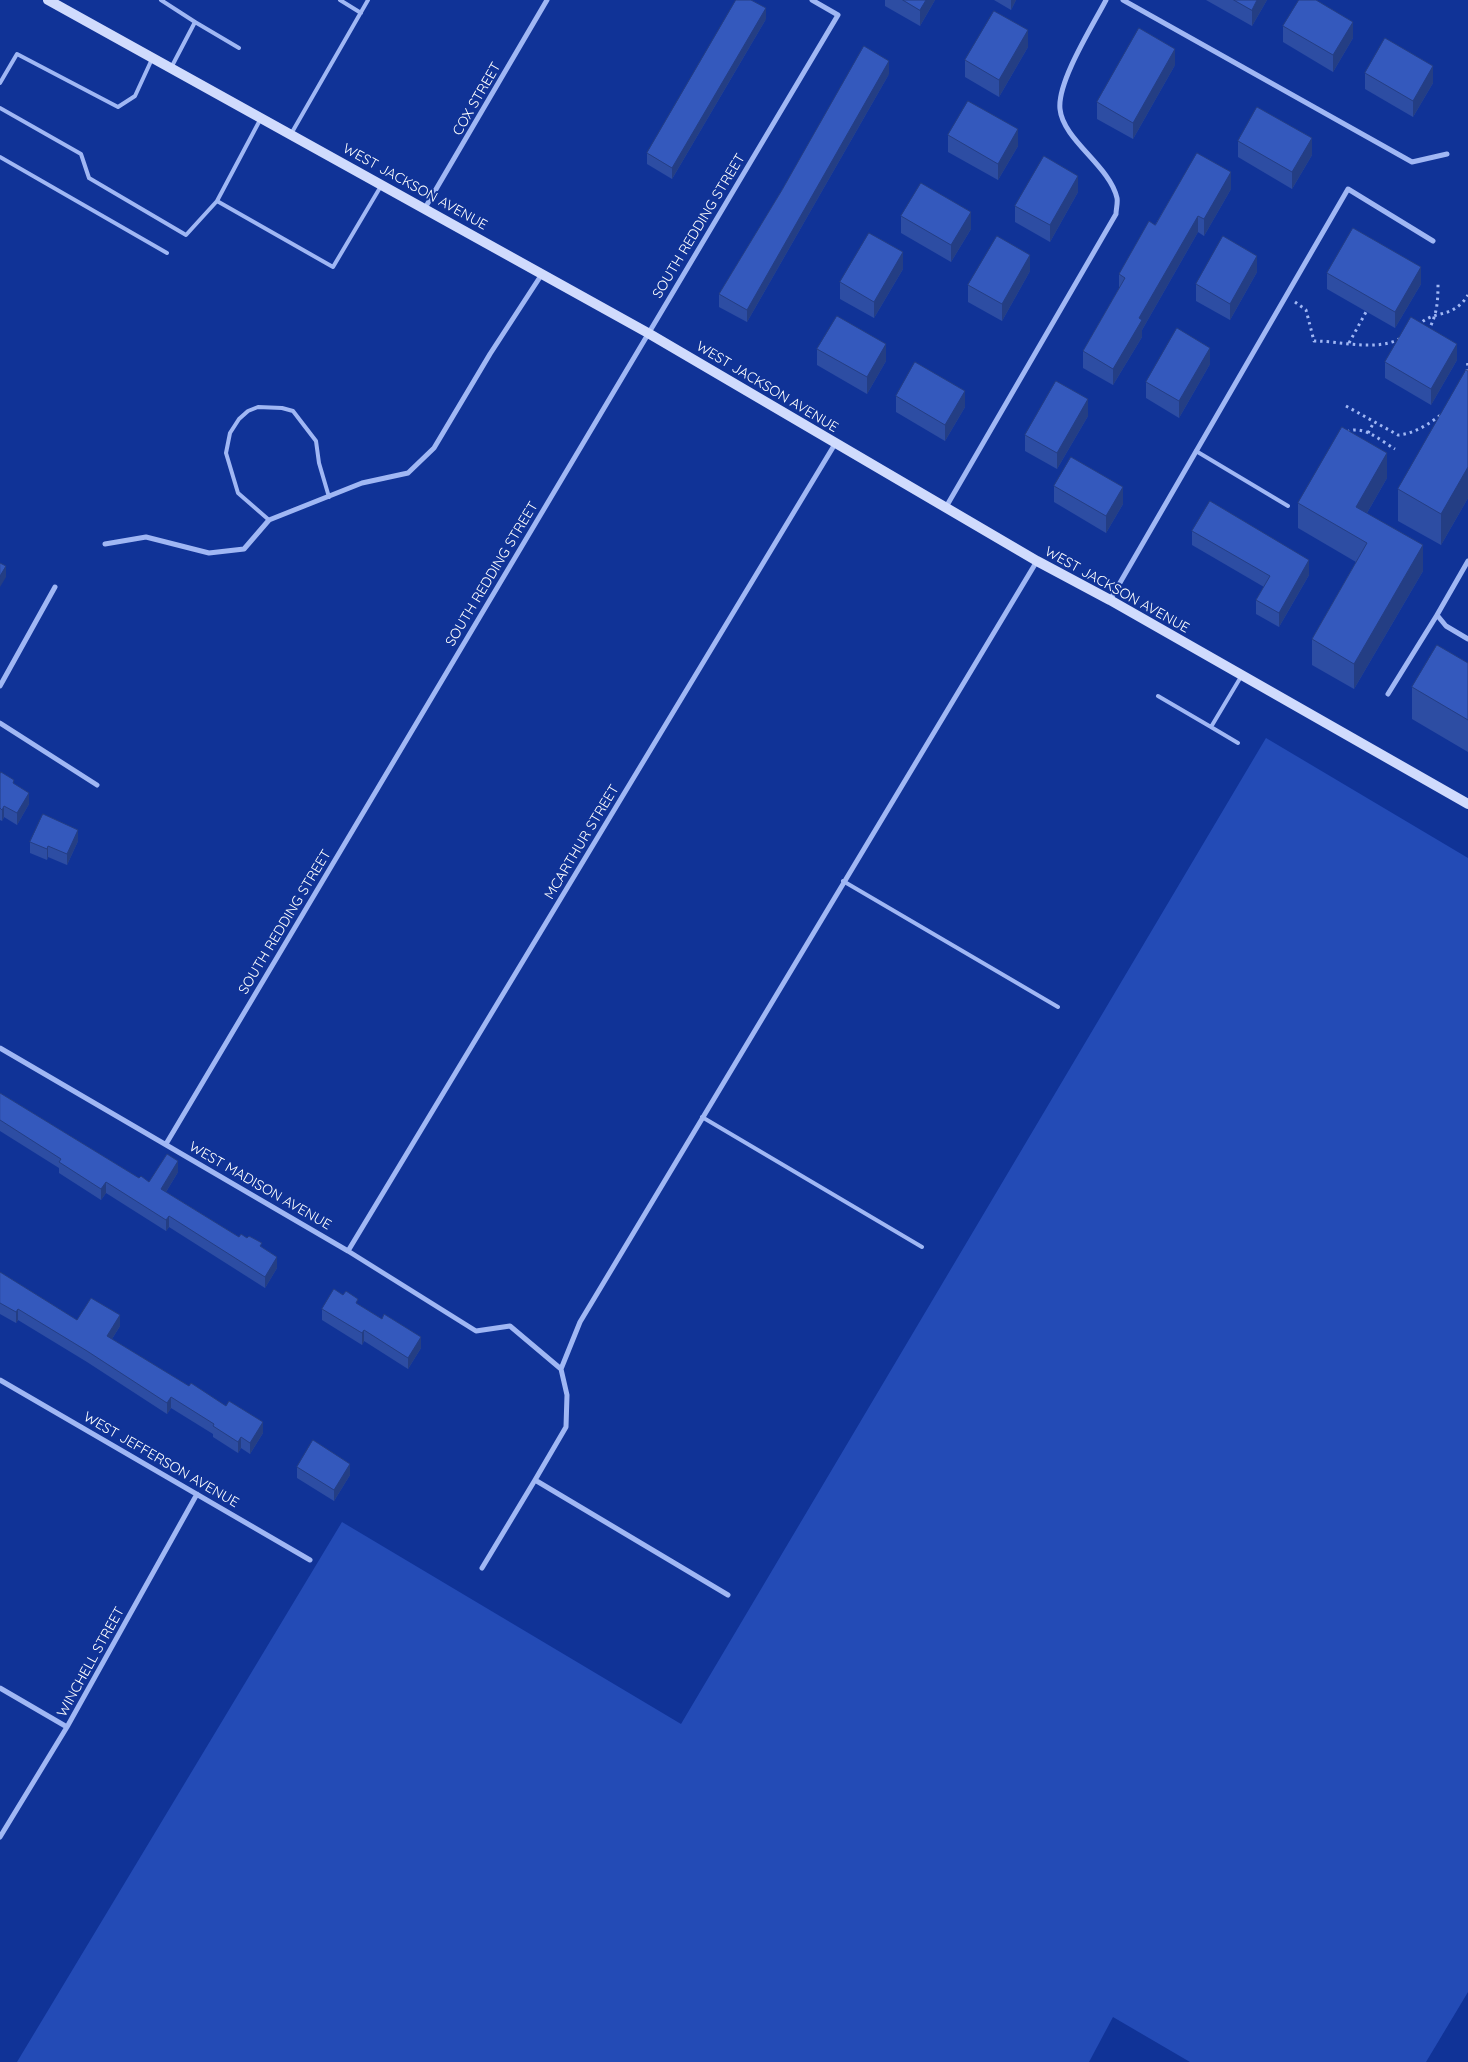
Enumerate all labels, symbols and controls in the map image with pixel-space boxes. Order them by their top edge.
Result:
street label: COX STREET [449,59,505,139]
street label: WEST JACKSON AVENUE [340,140,490,234]
street label: SOUTH REDDING STREET [649,151,749,301]
street label: WEST JACKSON AVENUE [693,338,841,436]
street label: SOUTH REDDING STREET [442,499,542,649]
street label: WEST JACKSON AVENUE [1042,543,1192,637]
street label: MCARTHUR STREET [541,782,623,902]
street label: SOUTH REDDING STREET [235,847,335,997]
street label: WEST MADISON AVENUE [186,1138,334,1234]
street label: WEST JEFFERSON AVENUE [80,1409,242,1511]
street label: WINCHELL STREET [54,1604,128,1720]

